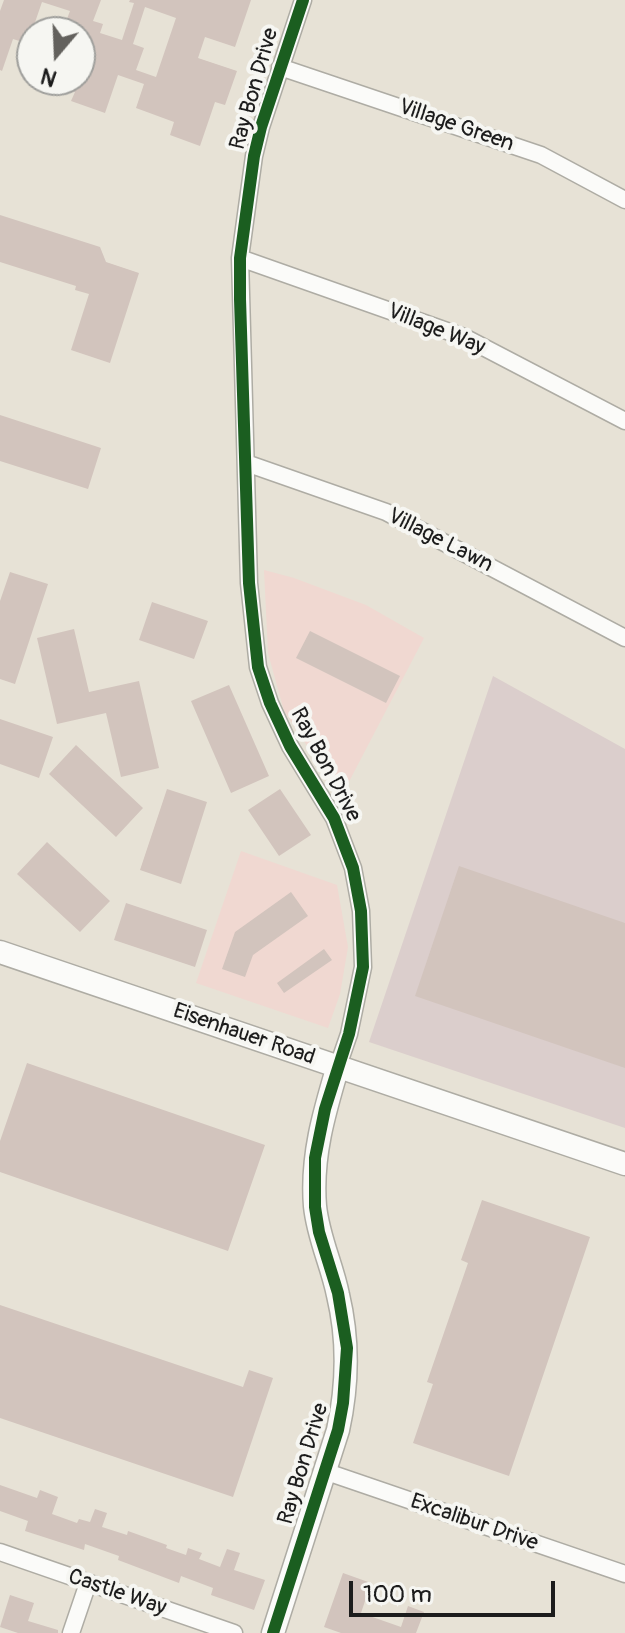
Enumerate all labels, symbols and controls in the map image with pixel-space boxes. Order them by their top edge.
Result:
north arrow [16,16,96,96]
street label: Ray Bon Drive [225,25,285,153]
text: N [37,61,60,92]
street label: Village Green [395,94,517,158]
street label: Village Way [383,298,489,362]
street label: Village Lawn [383,503,497,579]
street label: Ray Bon Drive [284,703,366,827]
street label: Eisenhauer Road [170,998,318,1072]
street label: Ray Bon Drive [273,1400,335,1528]
street label: Excalibur Drive [407,1489,541,1557]
street label: Castle Way [65,1564,169,1622]
scale bar [353,1565,559,1615]
text: 100 m [363,1580,432,1609]

